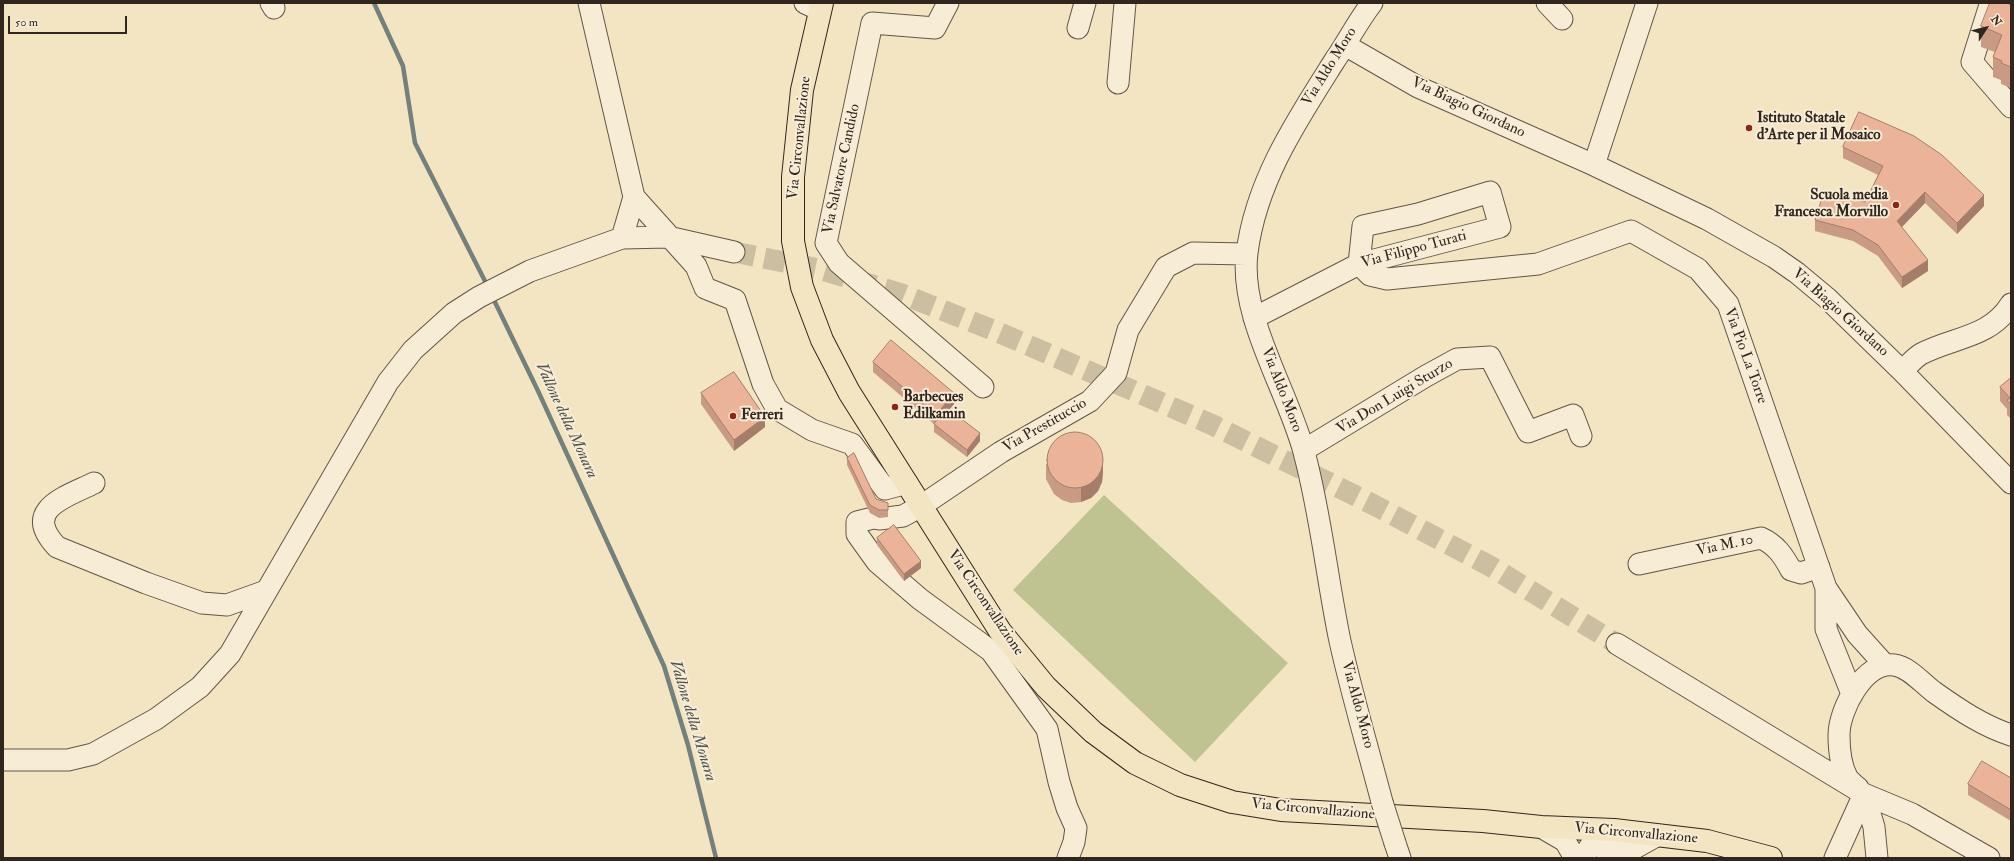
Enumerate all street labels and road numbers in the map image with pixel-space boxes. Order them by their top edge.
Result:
street label: Via Aldo Moro [1299,24,1361,110]
street label: Via Biagio Giordano [1408,74,1528,142]
street label: Via Circonvallazione [785,75,815,201]
street label: Via Salvatore Candido [819,102,865,236]
street label: Via Filippo Turati [1359,227,1469,273]
street label: Via Biagio Giordano [1788,265,1892,361]
street label: Via Pio La Torre [1719,306,1771,406]
street label: Via Aldo Moro [1257,345,1305,435]
street label: Via Don Luigi Sturzo [1334,355,1456,439]
street label: Via Prestituccio [1000,395,1090,457]
street label: Via M. 10 [1695,531,1755,561]
street label: Via Circonvallazione [943,547,1027,659]
street label: Via Aldo Moro [1337,660,1377,750]
street label: Via Circonvallazione [1251,796,1375,824]
street label: Via Circonvallazione [1574,820,1698,848]

